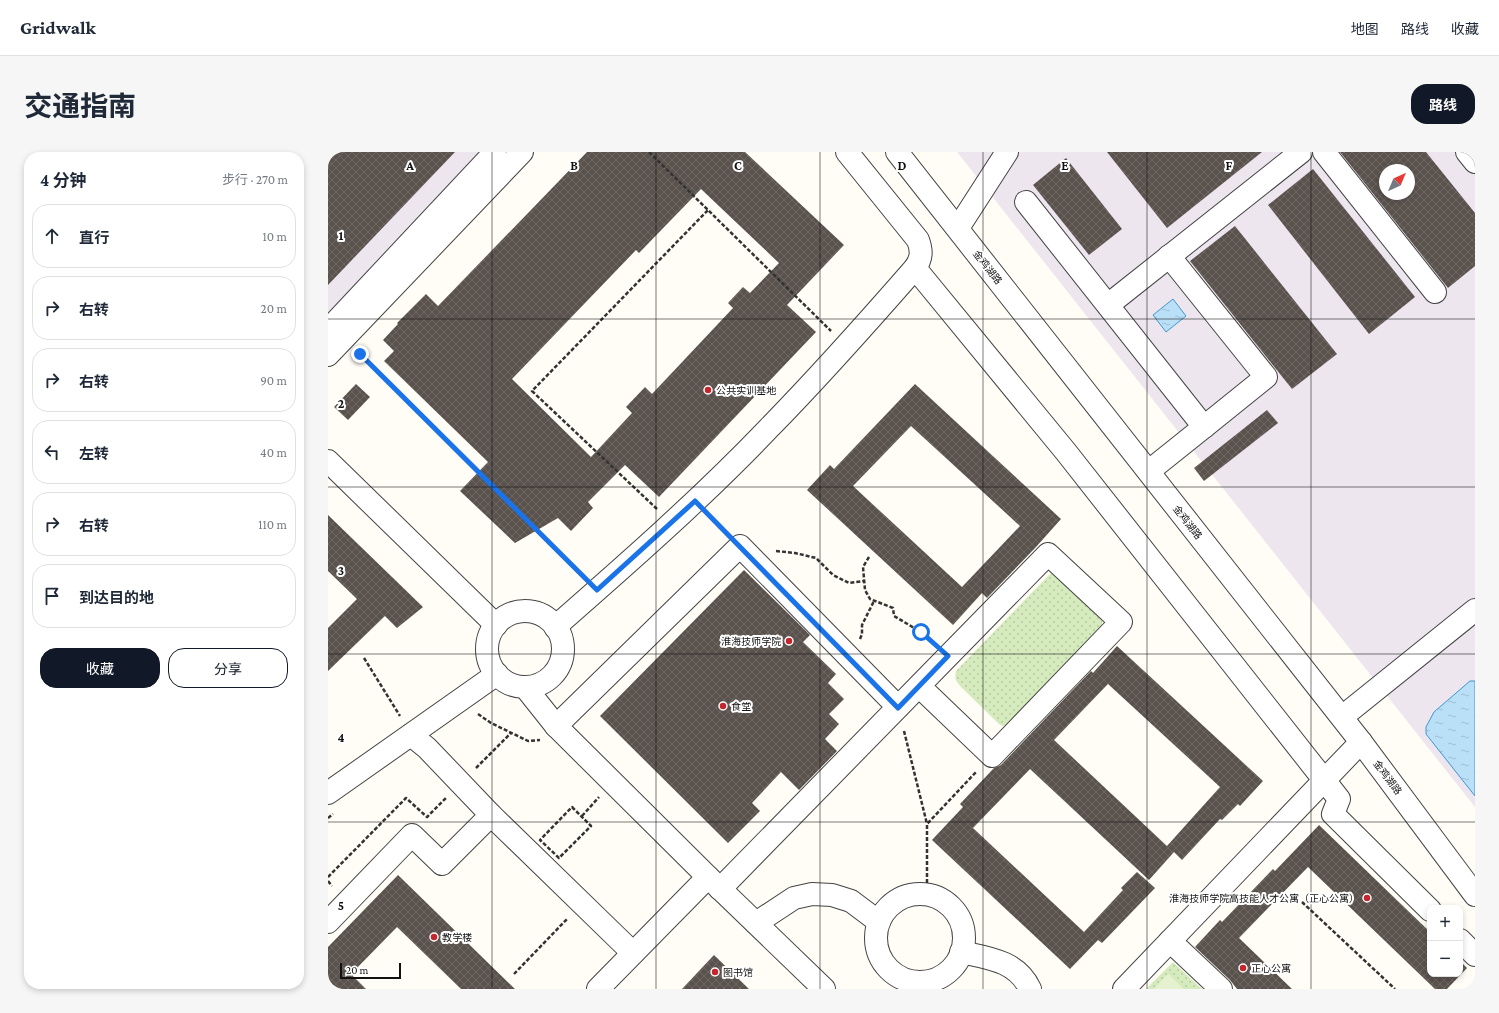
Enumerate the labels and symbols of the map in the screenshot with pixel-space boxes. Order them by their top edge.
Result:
text: A [405,158,414,173]
text: B [570,158,578,173]
text: C [734,158,742,173]
text: D [898,158,907,173]
text: E [1061,158,1069,173]
text: F [1226,158,1233,173]
north arrow [1379,164,1415,200]
text: 1 [339,228,344,243]
street label: 金鸡湖路 [971,248,1004,286]
route end [351,345,369,363]
marker: 公共实训基地 [703,385,713,395]
place label: 公共实训基地 [716,385,777,396]
text: 2 [338,396,345,411]
street label: 金鸡湖路 [1171,503,1204,541]
text: 3 [338,563,344,578]
route start [912,623,930,641]
place label: 淮海技师学院 [721,636,781,647]
marker: 淮海技师学院 [784,636,794,646]
marker: 食堂 [718,701,728,711]
place label: 食堂 [731,701,751,712]
text: 4 [337,730,345,745]
street label: 金鸡湖路 [1371,758,1404,797]
place label: 淮海技师学院高技能人才公寓（正心公寓） [1169,893,1359,904]
marker: 淮海技师学院高技能人才公寓（正心公寓） [1362,893,1372,903]
text: 5 [338,898,344,913]
marker: 教学楼 [429,932,439,942]
place label: 教学楼 [442,932,472,943]
scale bar [340,961,401,980]
marker: 正心公寓 [1238,963,1248,973]
place label: 正心公寓 [1251,963,1291,974]
marker: 图书馆 [710,967,720,977]
place label: 图书馆 [723,967,753,978]

